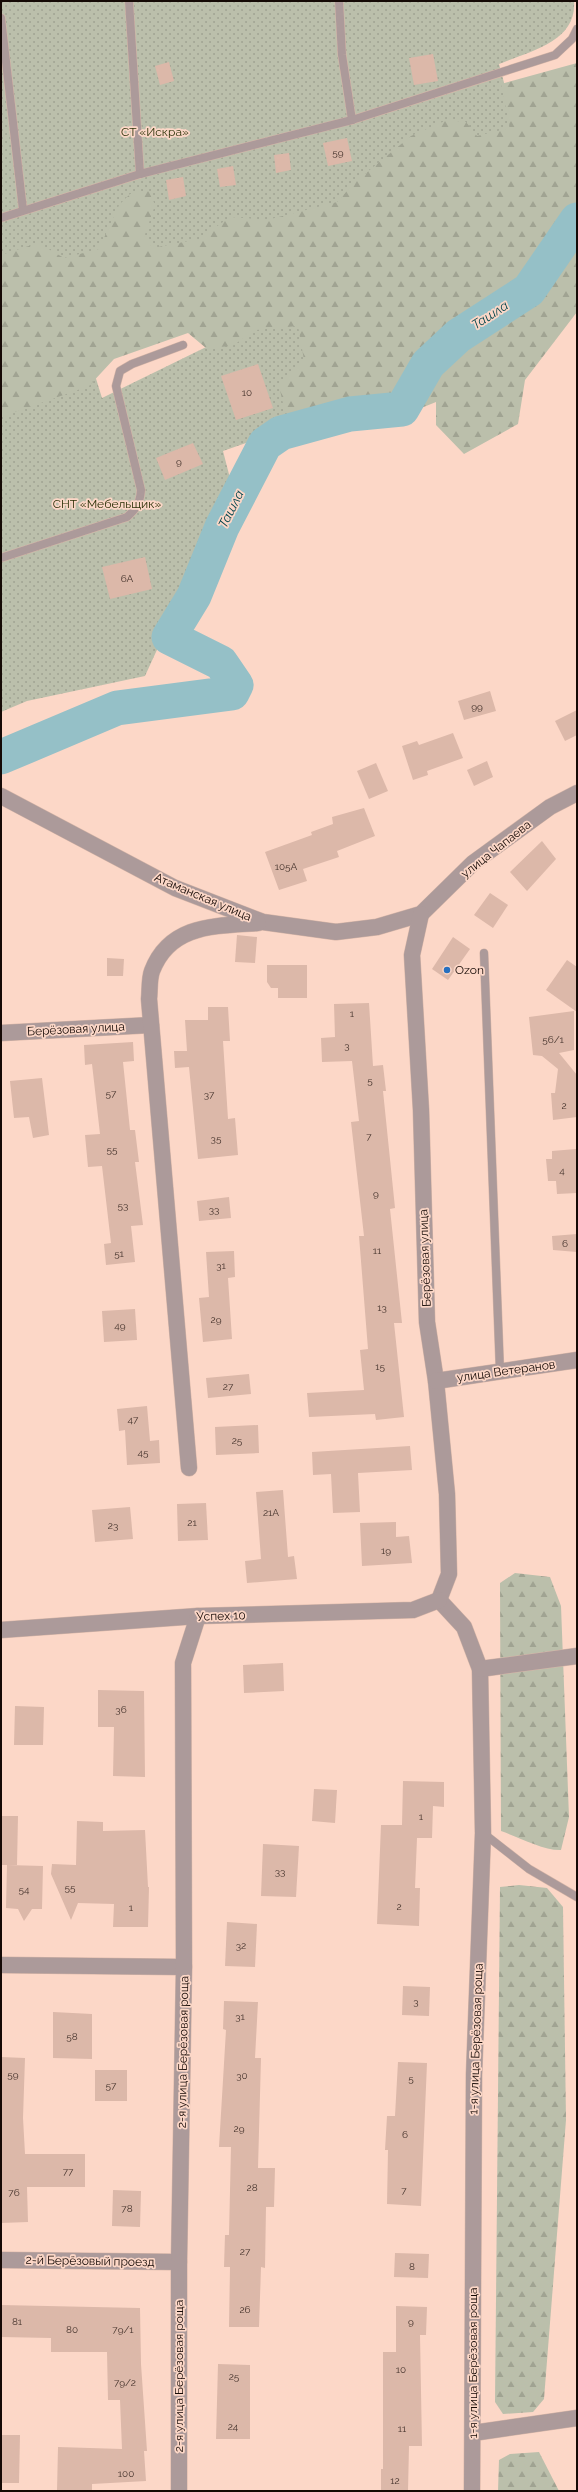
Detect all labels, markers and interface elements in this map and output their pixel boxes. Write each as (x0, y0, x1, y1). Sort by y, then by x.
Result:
park label: СТ «Искра» (121, 125, 189, 139)
house number: 59 (332, 147, 344, 158)
water label: Ташла (469, 298, 511, 332)
house number: 10 (242, 387, 252, 398)
house number: 9 (176, 456, 182, 467)
water label: Ташла (215, 488, 247, 530)
park label: СНТ «Мебельщик» (53, 497, 161, 511)
house number: 6А (121, 573, 134, 584)
house number: 99 (471, 701, 483, 712)
street label: улица Чапаева (458, 817, 534, 881)
house number: 105А (275, 861, 298, 872)
street label: Атаманская улица (152, 870, 254, 924)
place label: Ozon (455, 963, 484, 977)
marker: Ozon (442, 965, 452, 975)
house number: 1 (350, 1008, 355, 1019)
street label: Берёзовая улица (27, 1019, 125, 1039)
house number: 56/1 (542, 1034, 565, 1045)
house number: 3 (344, 1040, 350, 1051)
house number: 5 (367, 1075, 373, 1086)
house number: 57 (106, 1088, 117, 1099)
house number: 37 (204, 1089, 215, 1100)
house number: 2 (561, 1100, 567, 1111)
house number: 7 (366, 1131, 372, 1142)
house number: 35 (211, 1133, 222, 1144)
house number: 55 (107, 1144, 118, 1155)
house number: 4 (559, 1165, 565, 1176)
house number: 9 (373, 1188, 379, 1199)
house number: 53 (118, 1200, 128, 1211)
house number: 33 (209, 1204, 219, 1215)
street label: Берёзовая улица (416, 1209, 434, 1307)
house number: 6 (562, 1238, 568, 1249)
house number: 11 (373, 1245, 382, 1256)
house number: 51 (114, 1248, 125, 1259)
house number: 31 (216, 1260, 227, 1271)
house number: 13 (377, 1302, 387, 1313)
house number: 29 (210, 1314, 222, 1325)
house number: 49 (114, 1320, 126, 1331)
street label: улица Ветеранов (456, 1357, 556, 1385)
house number: 15 (375, 1361, 385, 1372)
house number: 27 (223, 1381, 234, 1392)
house number: 47 (128, 1414, 139, 1425)
house number: 25 (232, 1435, 243, 1446)
house number: 45 (138, 1447, 149, 1458)
house number: 21А (263, 1507, 279, 1518)
house number: 21 (187, 1517, 197, 1528)
house number: 23 (108, 1520, 118, 1531)
house number: 19 (381, 1545, 391, 1556)
street label: Успех 10 (196, 1608, 246, 1624)
house number: 36 (115, 1704, 127, 1715)
house number: 1 (419, 1811, 424, 1822)
house number: 33 (275, 1866, 285, 1877)
house number: 55 (65, 1882, 76, 1893)
house number: 54 (19, 1884, 30, 1895)
house number: 2 (396, 1901, 402, 1912)
house number: 1 (129, 1902, 134, 1913)
house number: 32 (236, 1940, 246, 1951)
street label: 1-я улица Берёзовая роща (466, 1963, 486, 2115)
street label: 2-я улица Берёзовая роща (175, 1976, 191, 2128)
house number: 3 (413, 1996, 419, 2007)
house number: 31 (235, 2011, 246, 2022)
house number: 58 (66, 2031, 78, 2042)
house number: 59 (7, 2069, 19, 2080)
house number: 30 (236, 2070, 248, 2081)
house number: 5 (408, 2073, 414, 2084)
house number: 57 (106, 2080, 117, 2091)
house number: 29 (233, 2123, 245, 2134)
house number: 6 (402, 2129, 408, 2140)
house number: 77 (63, 2166, 74, 2177)
house number: 28 (246, 2182, 258, 2193)
house number: 7 (401, 2185, 407, 2196)
house number: 76 (8, 2187, 20, 2198)
house number: 78 (121, 2203, 133, 2214)
house number: 27 (240, 2246, 251, 2257)
street label: 2-й Берёзовый проезд (25, 2253, 155, 2269)
house number: 8 (409, 2261, 415, 2272)
street label: 1-я улица Берёзовая роща (466, 2287, 480, 2439)
street label: 2-я улица Берёзовая роща (172, 2300, 186, 2452)
house number: 26 (239, 2304, 251, 2315)
house number: 81 (12, 2316, 23, 2327)
house number: 9 (408, 2316, 414, 2327)
house number: 80 (66, 2324, 78, 2335)
house number: 79/1 (112, 2324, 134, 2335)
house number: 10 (396, 2364, 406, 2375)
house number: 25 (229, 2371, 240, 2382)
house number: 79/2 (114, 2377, 136, 2388)
house number: 24 (228, 2421, 239, 2432)
house number: 11 (398, 2423, 407, 2434)
house number: 100 (118, 2468, 134, 2479)
house number: 12 (390, 2475, 400, 2486)

